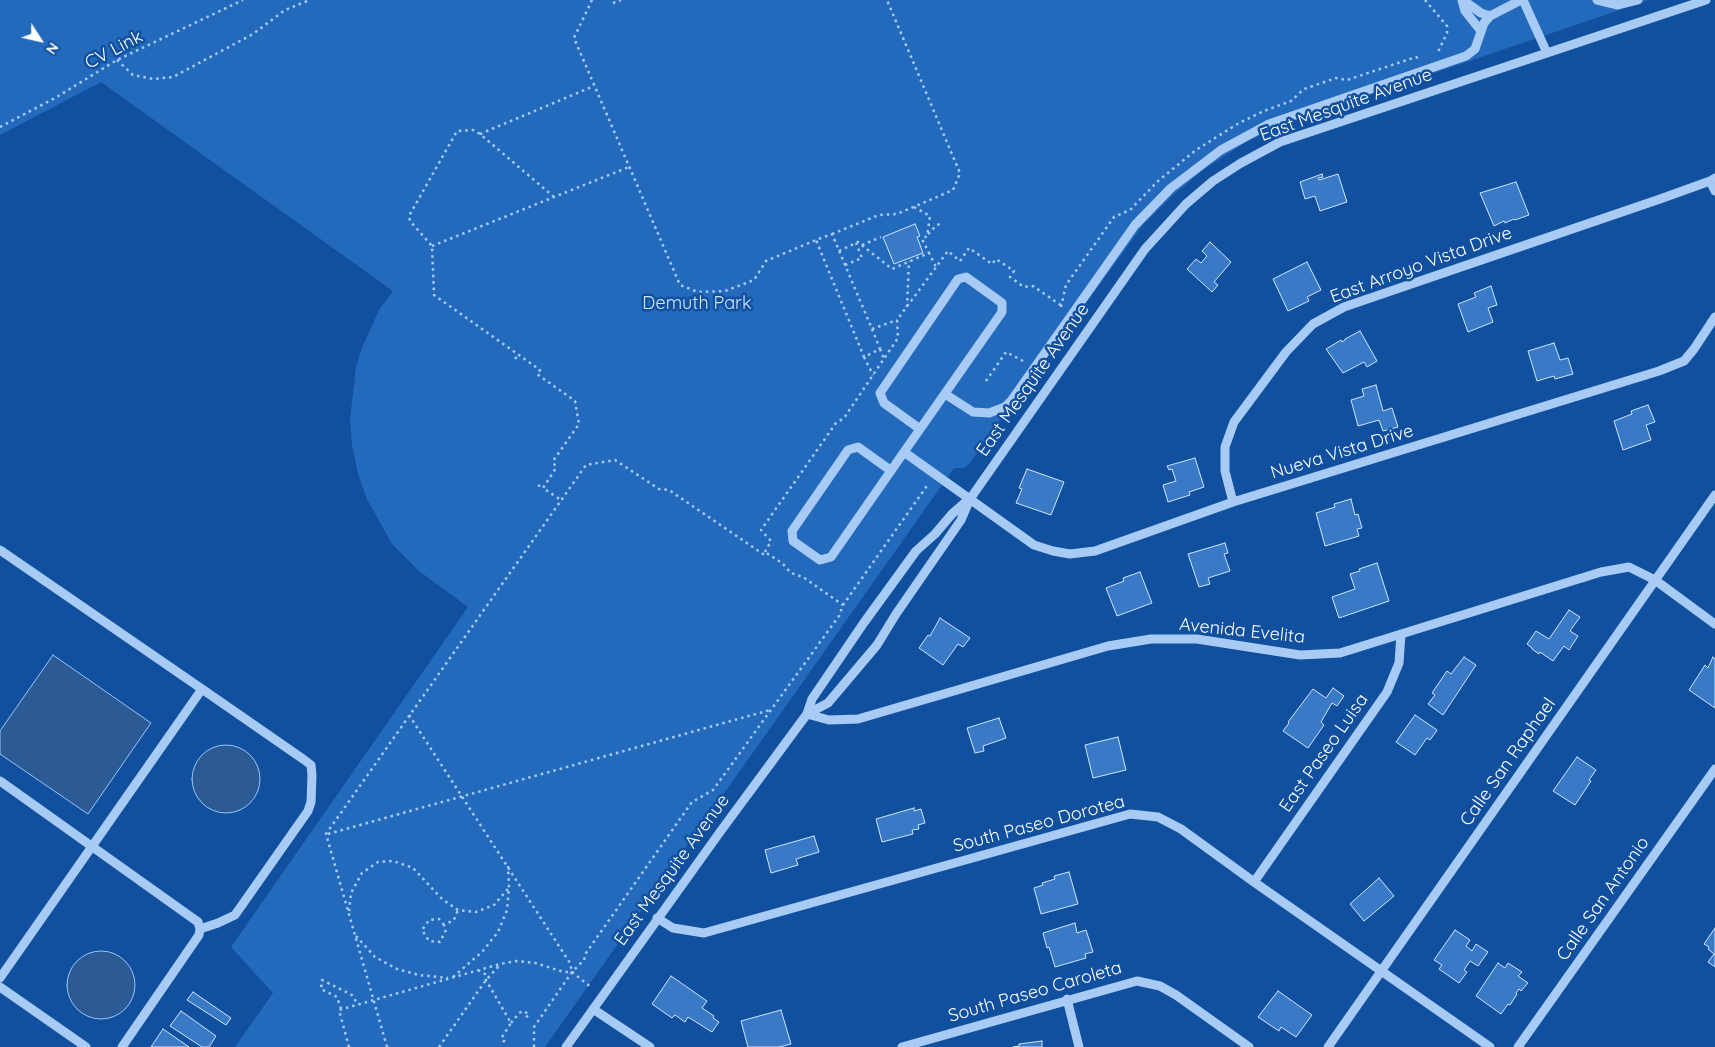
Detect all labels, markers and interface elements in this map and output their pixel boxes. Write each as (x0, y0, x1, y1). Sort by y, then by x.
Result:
north arrow (15, 15, 65, 65)
street label: CV Link (82, 26, 146, 74)
text: N (42, 39, 63, 58)
street label: East Mesquite Avenue (1257, 64, 1435, 146)
street label: East Arroyo Vista Drive (1327, 222, 1515, 308)
park label: Demuth Park (642, 293, 752, 315)
street label: East Mesquite Avenue (972, 299, 1094, 461)
street label: Nueva Vista Drive (1268, 420, 1416, 484)
street label: Avenida Evelita (1178, 614, 1306, 648)
street label: East Paseo Luisa (1275, 690, 1373, 816)
street label: Calle San Raphael (1456, 694, 1560, 830)
street label: East Mesquite Avenue (610, 790, 734, 950)
street label: South Paseo Dorotea (951, 791, 1127, 857)
street label: Calle San Antonio (1552, 833, 1654, 965)
street label: South Paseo Caroleta (946, 957, 1124, 1027)

